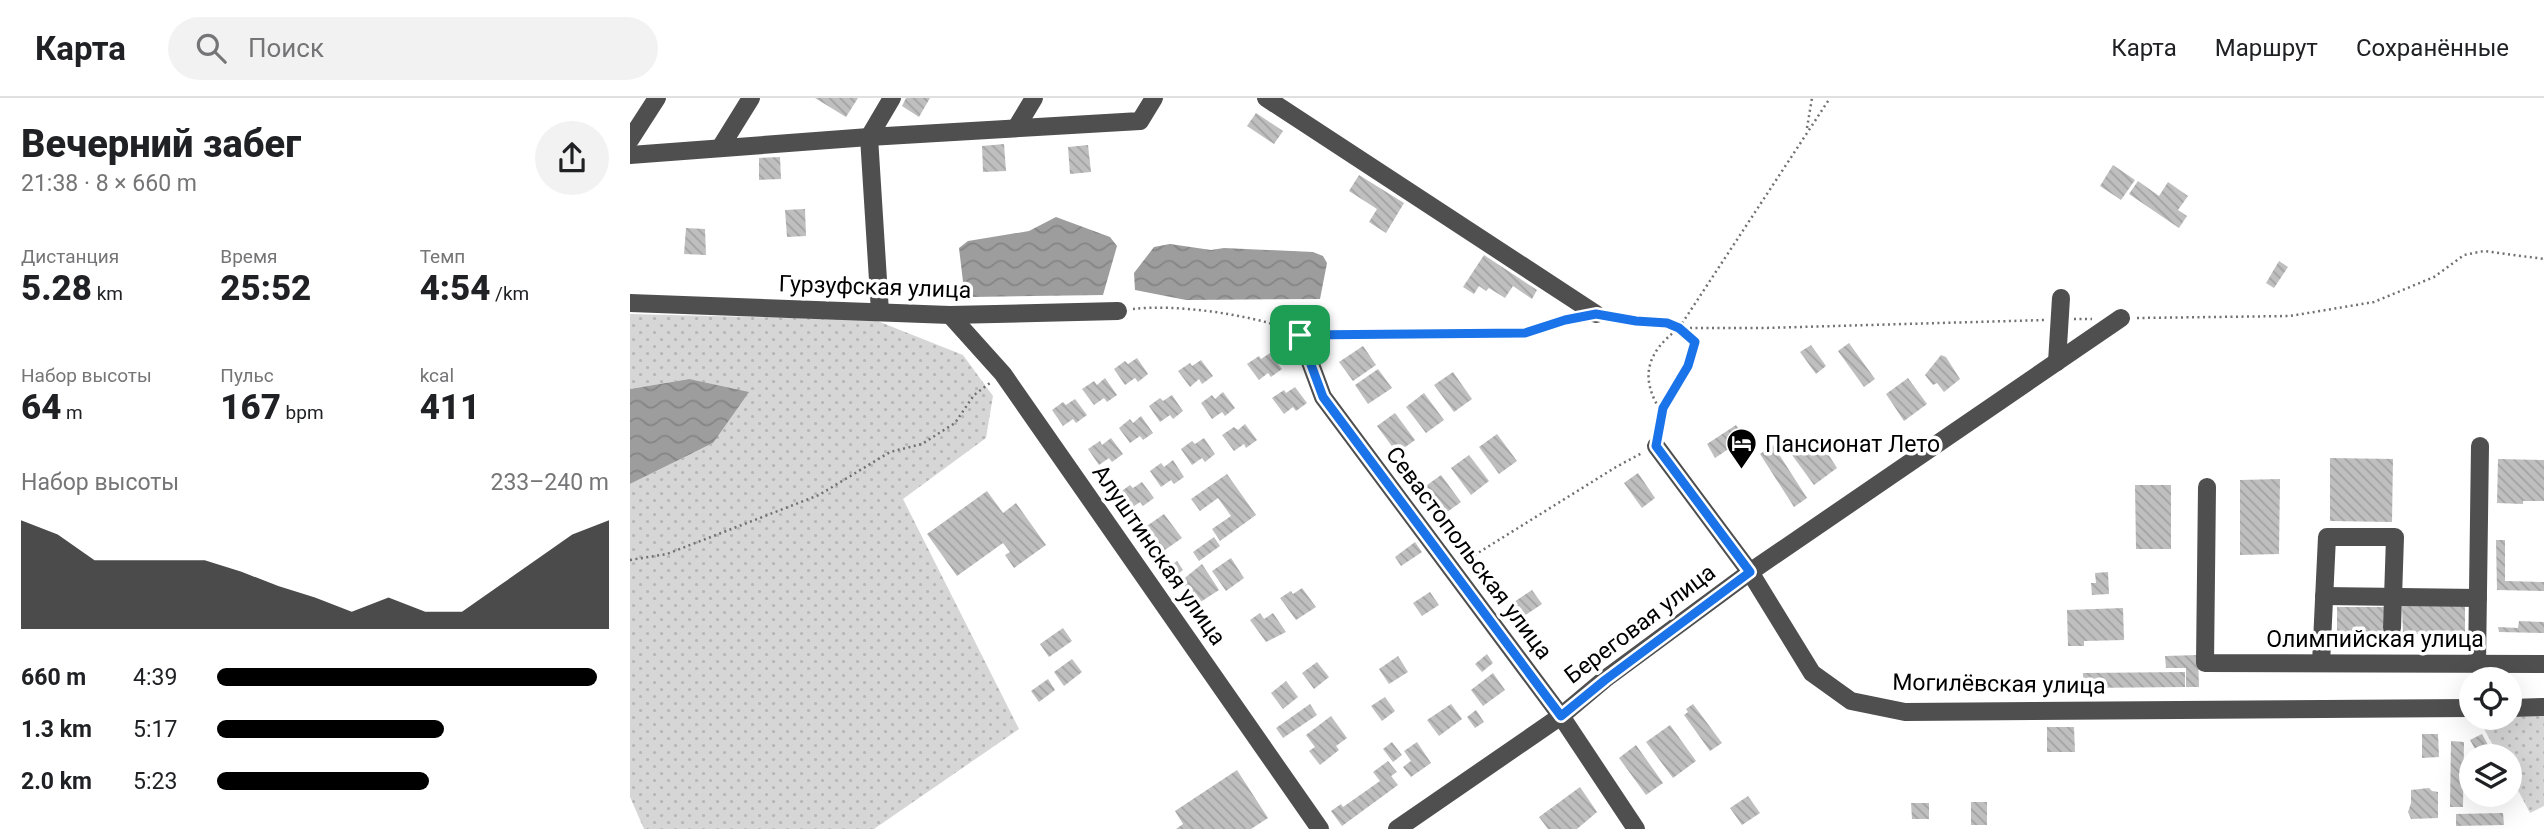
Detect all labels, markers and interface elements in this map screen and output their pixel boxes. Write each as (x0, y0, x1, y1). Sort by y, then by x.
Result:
search box (168, 17, 658, 80)
text: Карта (35, 29, 126, 68)
icon: search (192, 29, 230, 67)
text: Поиск (248, 33, 324, 63)
text: Карта (2111, 34, 2177, 62)
text: Маршрут (2215, 34, 2318, 62)
text: Сохранённые (2356, 34, 2509, 62)
button: share (535, 121, 609, 195)
text: Вечерний забег (21, 122, 301, 166)
text: 21:38 · 8 × 660 m (21, 170, 197, 197)
text: Дистанция (21, 245, 119, 268)
text: Время (220, 245, 277, 268)
text: Темп (420, 245, 465, 268)
text: 5.28 (21, 268, 92, 309)
text: 25:52 (220, 268, 311, 309)
text: 4:54 (420, 268, 490, 309)
street label: Гурзуфская улица (778, 270, 972, 304)
text: km (92, 282, 123, 305)
text: /km (490, 282, 529, 305)
pin (1270, 305, 1330, 365)
icon: arrive (1281, 316, 1319, 354)
text: Набор высоты (21, 364, 152, 387)
text: Пульс (220, 364, 274, 387)
text: kcal (420, 364, 454, 387)
text: 64 (21, 387, 61, 428)
text: 167 (220, 387, 281, 428)
text: 411 (420, 387, 480, 428)
text: m (61, 401, 83, 424)
text: bpm (281, 401, 324, 424)
hotel icon: Пансионат Лето (1725, 427, 1759, 471)
place label: Пансионат Лето (1765, 431, 1940, 458)
street label: Севастопольская улица (1380, 441, 1558, 665)
street label: Алуштинская улица (1087, 460, 1231, 650)
text: Набор высоты (21, 469, 179, 496)
text: 233–240 m (490, 469, 609, 496)
street label: Береговая улица (1559, 559, 1721, 689)
street label: Олимпийская улица (2266, 626, 2484, 653)
text: 660 m (21, 664, 86, 691)
text: 4:39 (133, 664, 177, 691)
map controls (2459, 667, 2522, 807)
button: locate (2459, 667, 2522, 730)
street label: Могилёвская улица (1892, 669, 2106, 699)
text: 1.3 km (21, 716, 92, 743)
text: 5:17 (133, 716, 177, 743)
button: layers (2459, 744, 2522, 807)
text: 2.0 km (21, 768, 92, 795)
text: 5:23 (133, 768, 177, 795)

